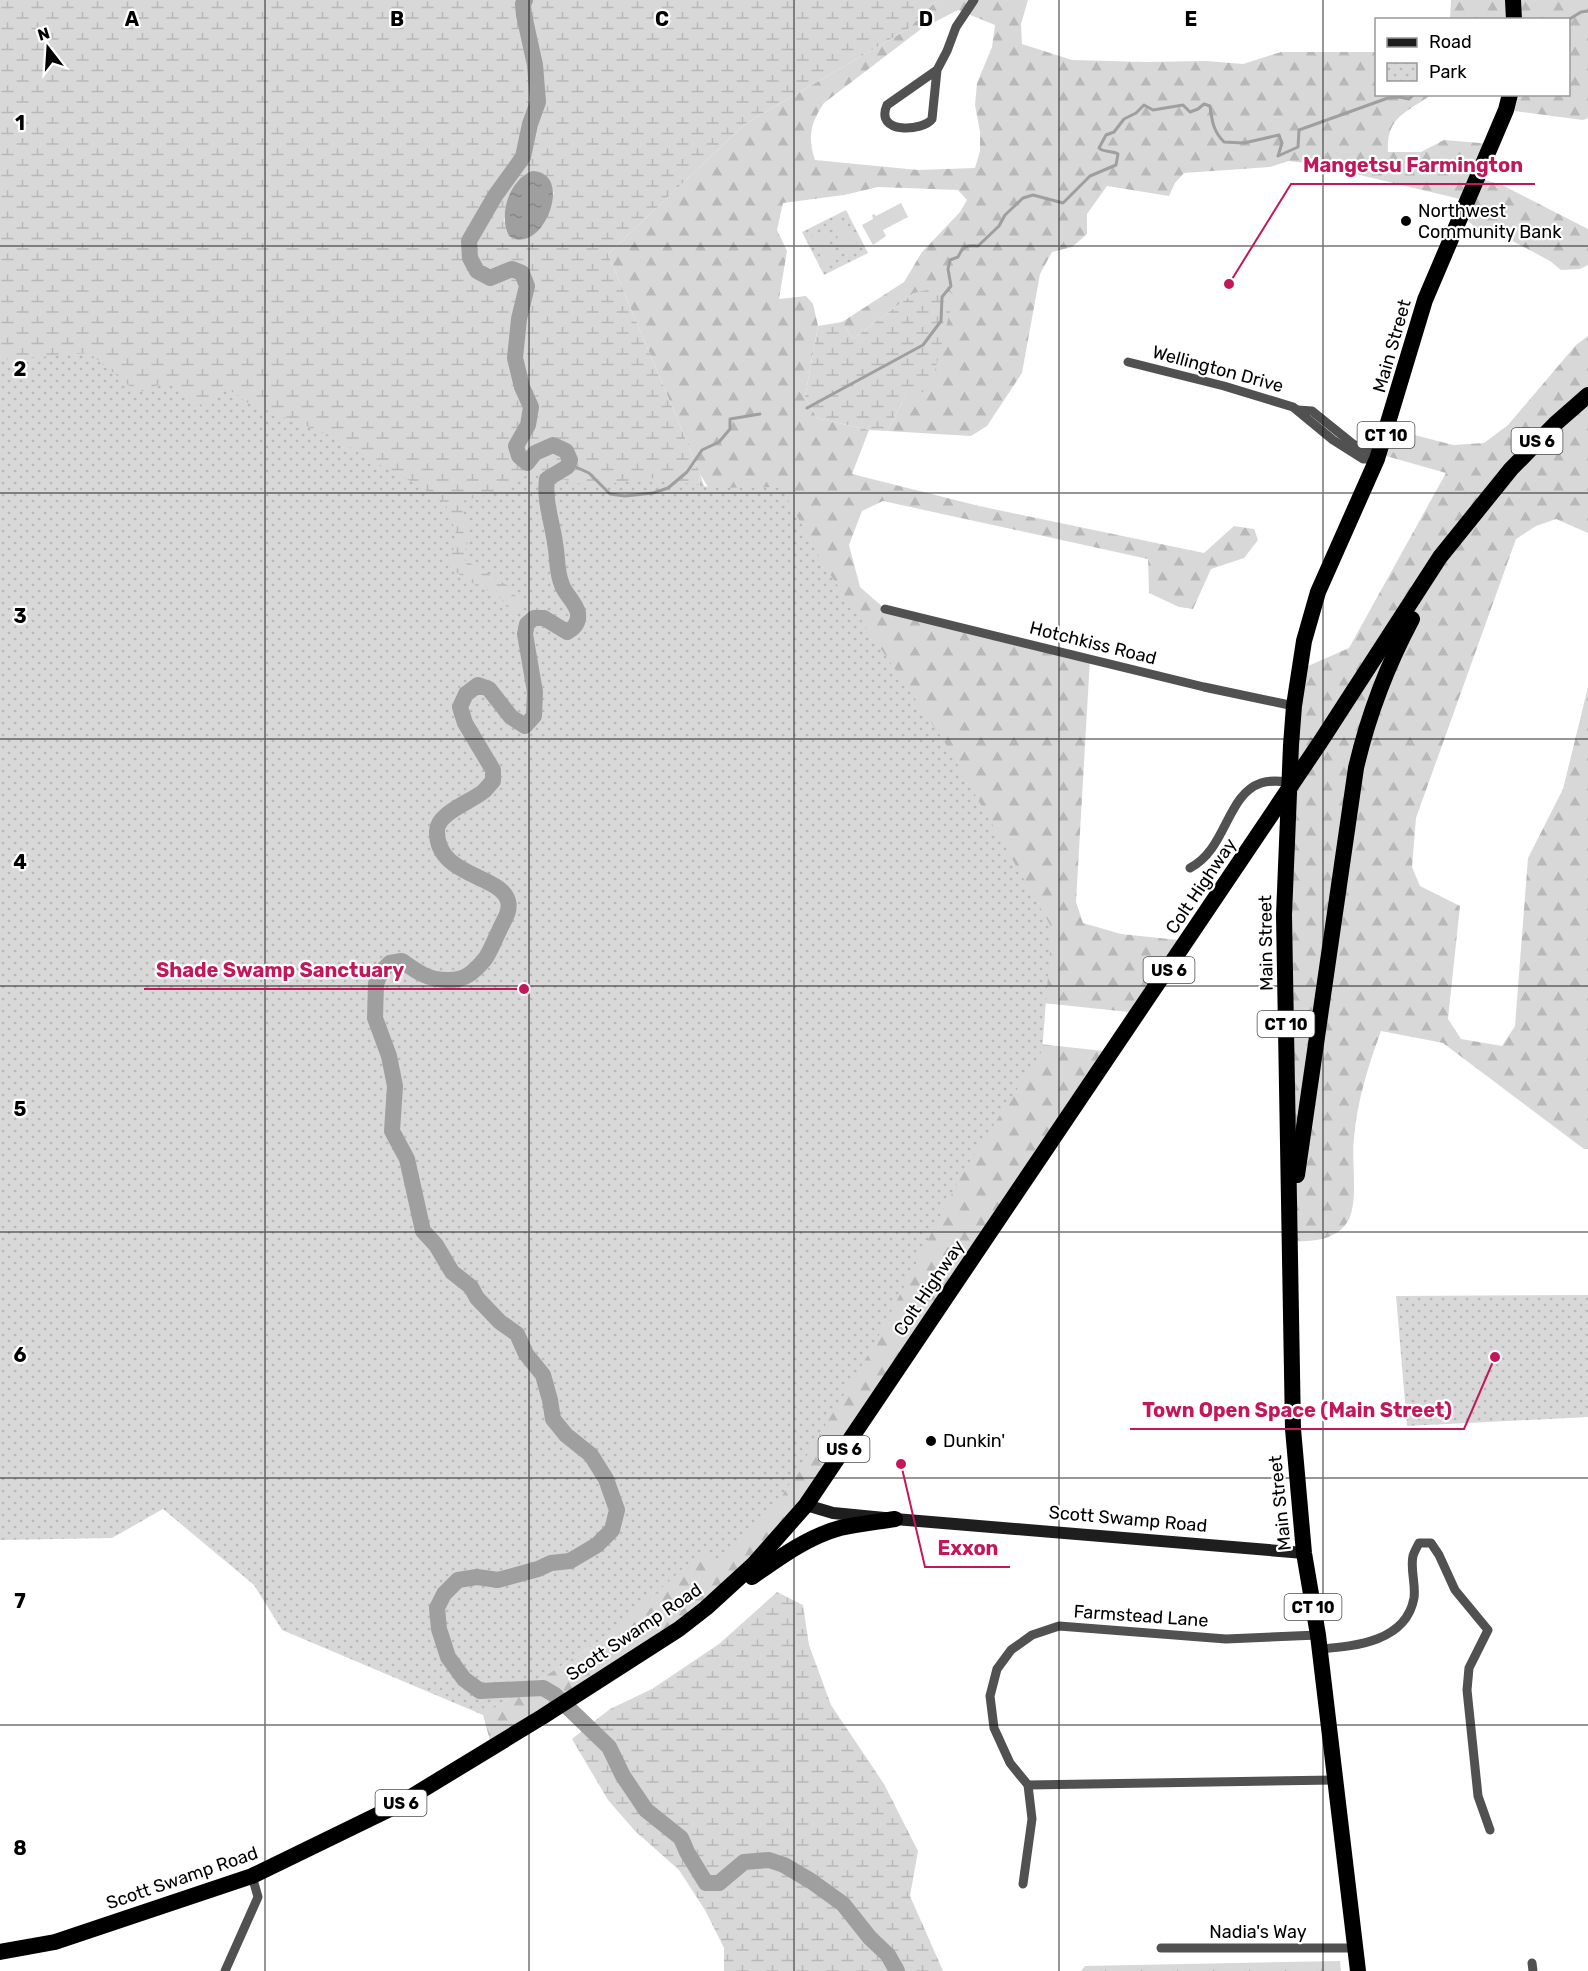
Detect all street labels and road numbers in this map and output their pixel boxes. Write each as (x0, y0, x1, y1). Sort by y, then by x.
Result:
street label: Main Street (1368, 297, 1416, 395)
street label: Wellington Drive (1150, 341, 1286, 397)
road number: CT 10 (1358, 422, 1414, 448)
road number: US 6 (1512, 428, 1562, 454)
street label: Hotchkiss Road (1027, 617, 1159, 669)
street label: Colt Highway (1161, 834, 1241, 938)
street label: Main Street (1254, 895, 1278, 991)
road number: US 6 (1144, 957, 1194, 983)
road number: CT 10 (1258, 1011, 1314, 1037)
street label: Colt Highway (889, 1236, 969, 1340)
road number: US 6 (818, 1436, 870, 1462)
street label: Main Street (1264, 1454, 1296, 1552)
street label: Scott Swamp Road (1048, 1501, 1208, 1537)
street label: Scott Swamp Road (562, 1578, 706, 1686)
road number: CT 10 (1284, 1594, 1342, 1620)
street label: Farmstead Lane (1073, 1600, 1209, 1632)
road number: US 6 (376, 1790, 426, 1816)
street label: Scott Swamp Road (103, 1842, 261, 1914)
street label: Nadia's Way (1209, 1921, 1307, 1943)

